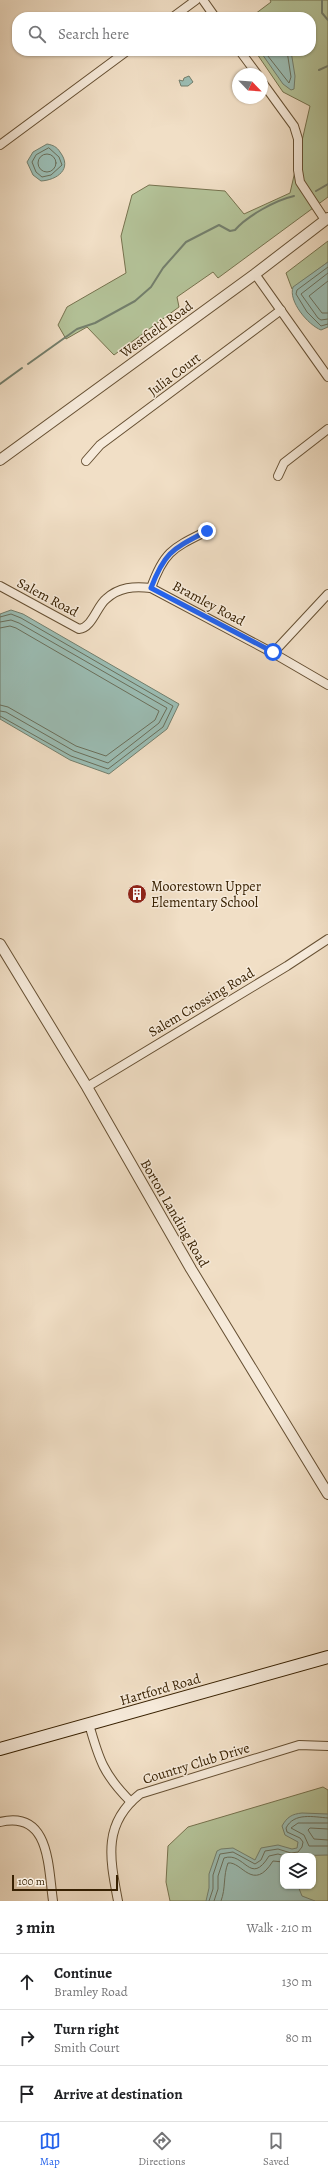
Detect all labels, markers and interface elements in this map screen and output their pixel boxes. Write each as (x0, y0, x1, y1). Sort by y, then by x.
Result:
search box (12, 12, 316, 56)
icon: search (26, 23, 48, 45)
text: Search here (58, 24, 129, 44)
north arrow (232, 68, 268, 104)
street label: Westfield Road (115, 296, 197, 363)
street label: Julia Court (144, 348, 205, 400)
route end (198, 522, 216, 540)
street label: Salem Road (14, 573, 82, 622)
street label: Bramley Road (169, 576, 249, 631)
route start (264, 643, 282, 661)
place label: Moorestown Upper Elementary School (151, 877, 262, 912)
building icon: Moorestown Upper Elementary School (126, 883, 148, 905)
street label: Salem Crossing Road (145, 963, 258, 1042)
street label: Borton Landing Road (136, 1156, 214, 1271)
street label: Hartford Road (118, 1669, 203, 1710)
street label: Country Club Drive (140, 1738, 252, 1789)
map controls (280, 1853, 316, 1889)
button: layers (280, 1853, 316, 1889)
scale bar (12, 1873, 118, 1892)
text: 100 m (18, 1874, 45, 1889)
text: 3 min (16, 1916, 55, 1939)
text: Walk · 210 m (247, 1919, 312, 1936)
text: Continue (54, 1963, 112, 1983)
icon: ahead (16, 1971, 38, 1993)
text: 130 m (282, 1973, 312, 1990)
text: Bramley Road (54, 1983, 128, 2000)
text: Turn right (54, 2019, 119, 2039)
icon: right (16, 2027, 38, 2049)
text: 80 m (285, 2029, 312, 2046)
text: Smith Court (54, 2039, 120, 2056)
icon: arrive (16, 2083, 38, 2105)
text: Arrive at destination (54, 2084, 183, 2104)
tab: Map (39, 2130, 61, 2169)
tab: Directions (138, 2130, 186, 2169)
tab: Saved (263, 2130, 289, 2169)

